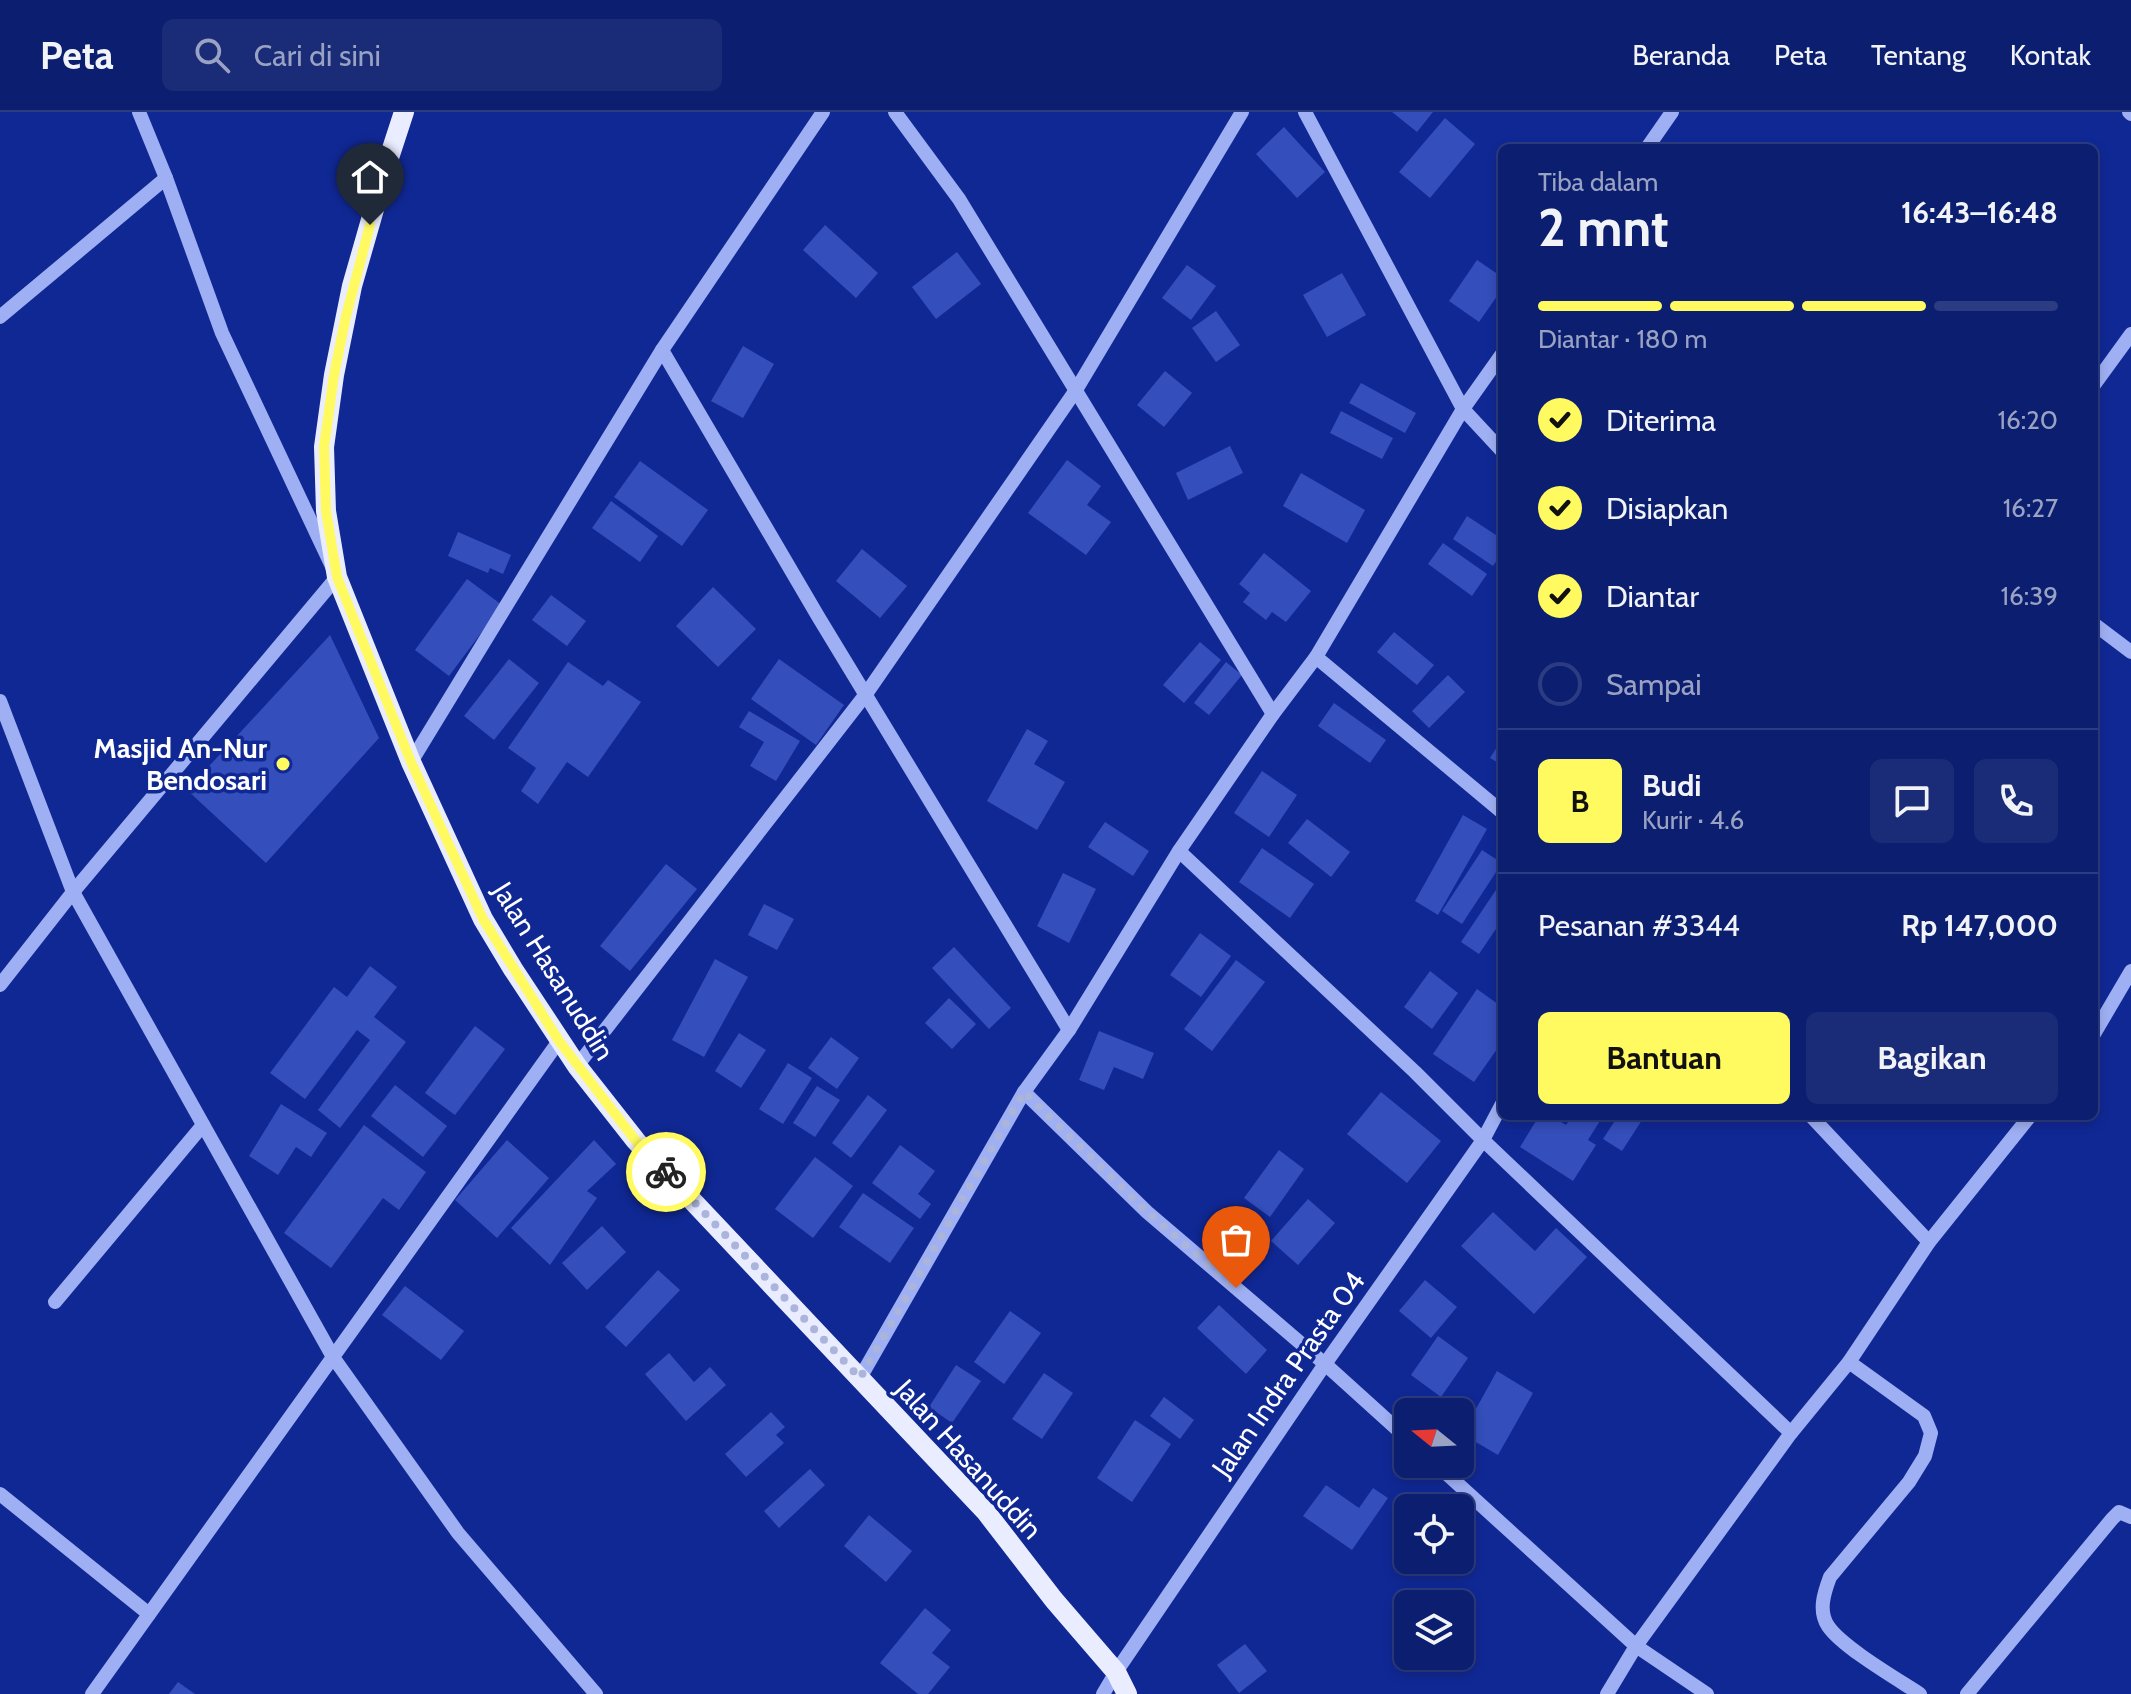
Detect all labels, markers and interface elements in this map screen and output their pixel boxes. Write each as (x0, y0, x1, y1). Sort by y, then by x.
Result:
search box (162, 19, 722, 91)
text: Peta (40, 32, 114, 79)
icon: search (190, 33, 234, 77)
text: Cari di sini (254, 37, 381, 74)
text: Beranda (1632, 38, 1730, 72)
text: Peta (1774, 38, 1827, 72)
text: Tentang (1871, 38, 1966, 72)
text: Kontak (2010, 38, 2091, 72)
pin (336, 143, 404, 225)
icon: home (348, 155, 392, 199)
text: Tiba dalam (1538, 166, 1658, 198)
text: 16:43–16:48 (1901, 194, 2058, 231)
text: 2 mnt (1538, 196, 1669, 259)
text: Diantar · 180 m (1538, 323, 1707, 355)
icon: check (1538, 398, 1582, 442)
text: Diterima (1606, 402, 1716, 439)
text: 16:20 (1998, 404, 2058, 436)
icon: check (1538, 486, 1582, 530)
text: Disiapkan (1606, 490, 1728, 527)
text: 16:27 (2003, 492, 2058, 524)
icon: check (1538, 574, 1582, 618)
text: Diantar (1606, 578, 1699, 615)
text: 16:39 (2001, 580, 2058, 612)
text: Sampai (1606, 666, 1702, 703)
place label: Masjid An-Nur Bendosari (94, 731, 268, 797)
marker: Masjid An-Nur Bendosari (274, 755, 292, 773)
button: chat (1870, 759, 1954, 843)
button: phone (1974, 759, 2058, 843)
text: Budi (1642, 767, 1702, 804)
text: B (1571, 783, 1589, 820)
text: Kurir · 4.6 (1642, 804, 1744, 836)
street label: Jalan Hasanuddin (485, 875, 622, 1066)
text: Pesanan #3344 (1538, 907, 1740, 944)
text: Rp 147,000 (1901, 907, 2058, 944)
button: Bantuan (1538, 1012, 1790, 1104)
button: Bagikan (1806, 1012, 2058, 1104)
courier (626, 1132, 706, 1212)
icon: bike (644, 1150, 688, 1194)
pin (1202, 1206, 1270, 1288)
icon: bag (1214, 1218, 1258, 1262)
street label: Jalan Indra Prasta 04 (1204, 1265, 1372, 1484)
street label: Jalan Hasanuddin (888, 1371, 1050, 1546)
north arrow (1394, 1398, 1474, 1478)
map controls (1394, 1398, 1474, 1670)
button: locate (1394, 1494, 1474, 1574)
button: layers (1394, 1590, 1474, 1670)

